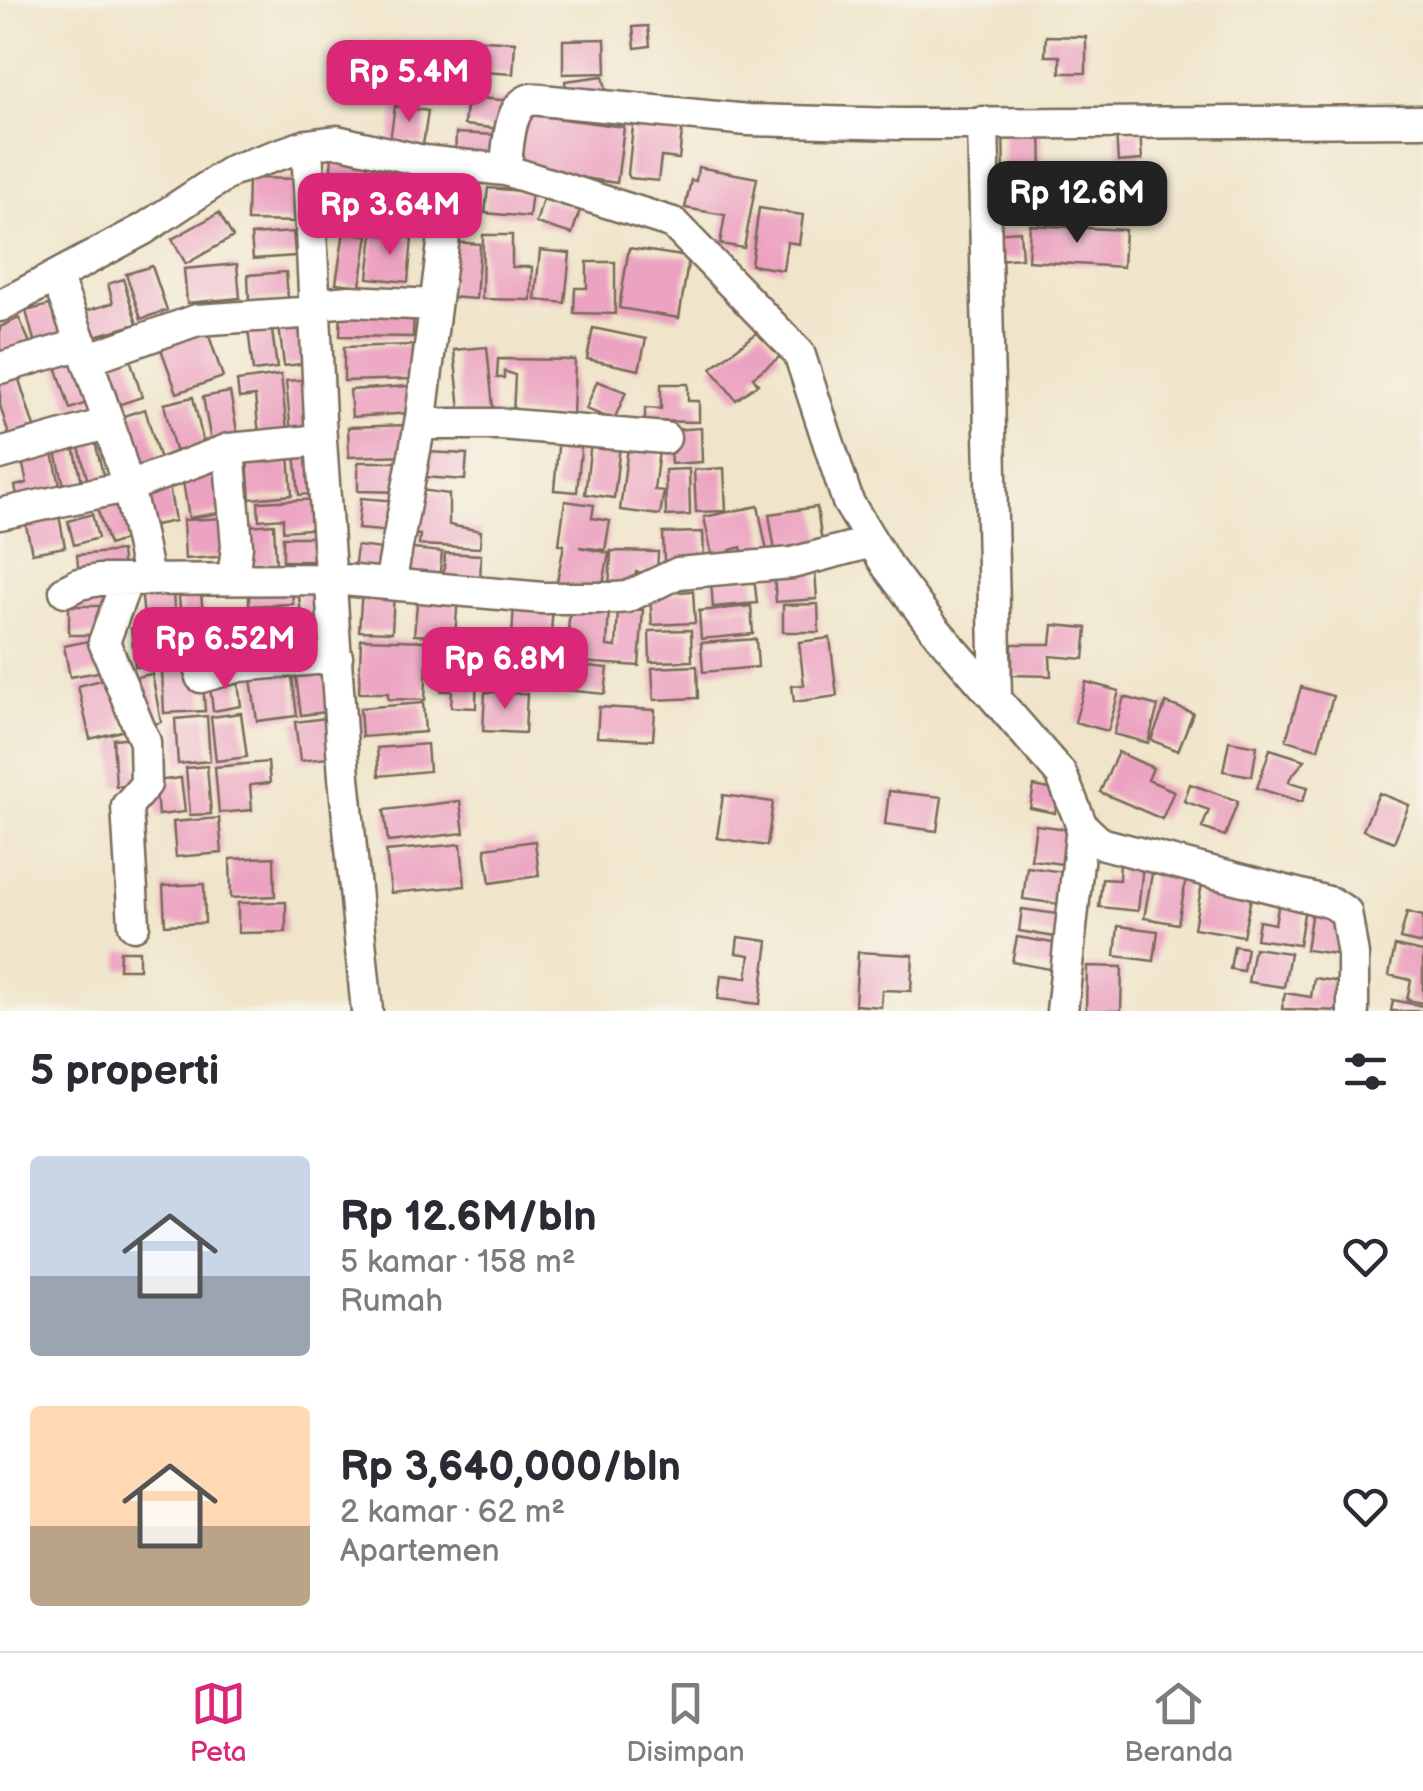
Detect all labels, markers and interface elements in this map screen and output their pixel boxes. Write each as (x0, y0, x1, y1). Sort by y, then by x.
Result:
pin: Rp 5.4M (317, 40, 501, 125)
text: Rp 5.4M (349, 53, 469, 92)
pin: Rp 12.6M (974, 161, 1180, 246)
pin: Rp 3.64M (287, 173, 493, 258)
text: Rp 12.6M (1009, 174, 1145, 213)
text: Rp 3.64M (320, 186, 460, 225)
pin: Rp 6.52M (122, 607, 328, 692)
text: Rp 6.52M (155, 620, 295, 659)
pin: Rp 6.8M (413, 627, 597, 712)
text: Rp 6.8M (444, 640, 566, 679)
icon: filters (1338, 1044, 1393, 1099)
text: 5 properti (30, 1046, 219, 1097)
text: Rp 12.6M/bln (340, 1192, 597, 1243)
icon: home (110, 1196, 230, 1316)
icon: heart (1338, 1229, 1393, 1284)
text: 5 kamar · 158 m² (340, 1243, 576, 1282)
text: Rumah (340, 1282, 443, 1321)
text: Rp 3,640,000/bln (340, 1442, 681, 1493)
icon: home (110, 1446, 230, 1566)
icon: heart (1338, 1479, 1393, 1534)
text: 2 kamar · 62 m² (340, 1493, 565, 1532)
text: Apartemen (340, 1532, 499, 1571)
tab: Peta (190, 1676, 247, 1769)
tab: Disimpan (626, 1676, 745, 1769)
tab: Beranda (1124, 1676, 1233, 1769)

